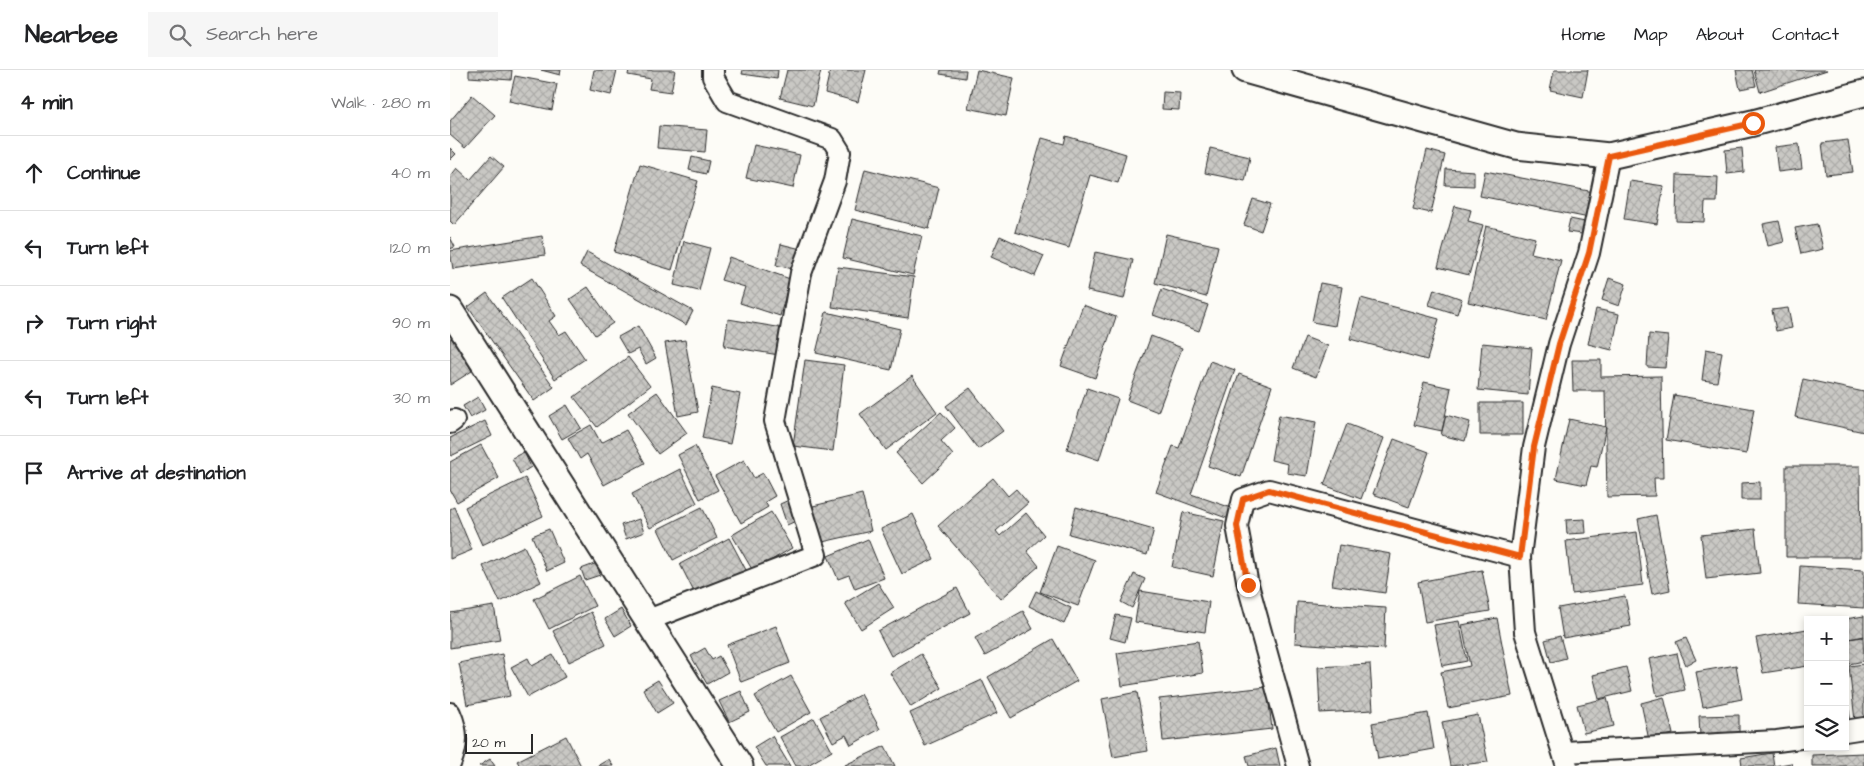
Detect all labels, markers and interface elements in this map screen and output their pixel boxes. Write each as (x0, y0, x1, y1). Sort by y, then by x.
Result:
search box (148, 12, 498, 57)
text: Nearbee (25, 18, 118, 52)
icon: search (166, 21, 194, 49)
text: Search here (206, 21, 318, 48)
text: Home (1561, 22, 1606, 47)
text: Map (1634, 22, 1668, 47)
text: About (1696, 22, 1744, 47)
text: Contact (1772, 22, 1839, 47)
text: 4 min (20, 88, 73, 117)
text: Walk · 280 m (331, 92, 430, 114)
route start (1742, 112, 1765, 135)
icon: ahead (20, 159, 48, 187)
text: Continue (67, 160, 141, 187)
text: 40 m (390, 162, 430, 184)
icon: left (20, 234, 48, 262)
text: Turn left (67, 235, 148, 262)
text: 120 m (390, 237, 430, 259)
icon: right (20, 309, 48, 337)
text: Turn right (67, 310, 156, 337)
text: 90 m (392, 312, 430, 334)
icon: left (20, 384, 48, 412)
text: Turn left (67, 385, 148, 412)
text: 30 m (393, 387, 430, 409)
icon: arrive (20, 459, 48, 487)
text: Arrive at destination (67, 460, 246, 487)
route end (1237, 574, 1260, 597)
map controls (1804, 616, 1849, 751)
button: + (1804, 616, 1849, 661)
button: − (1804, 661, 1849, 706)
button: layers (1804, 706, 1849, 751)
scale bar (465, 731, 532, 754)
text: 20 m (472, 733, 505, 753)

